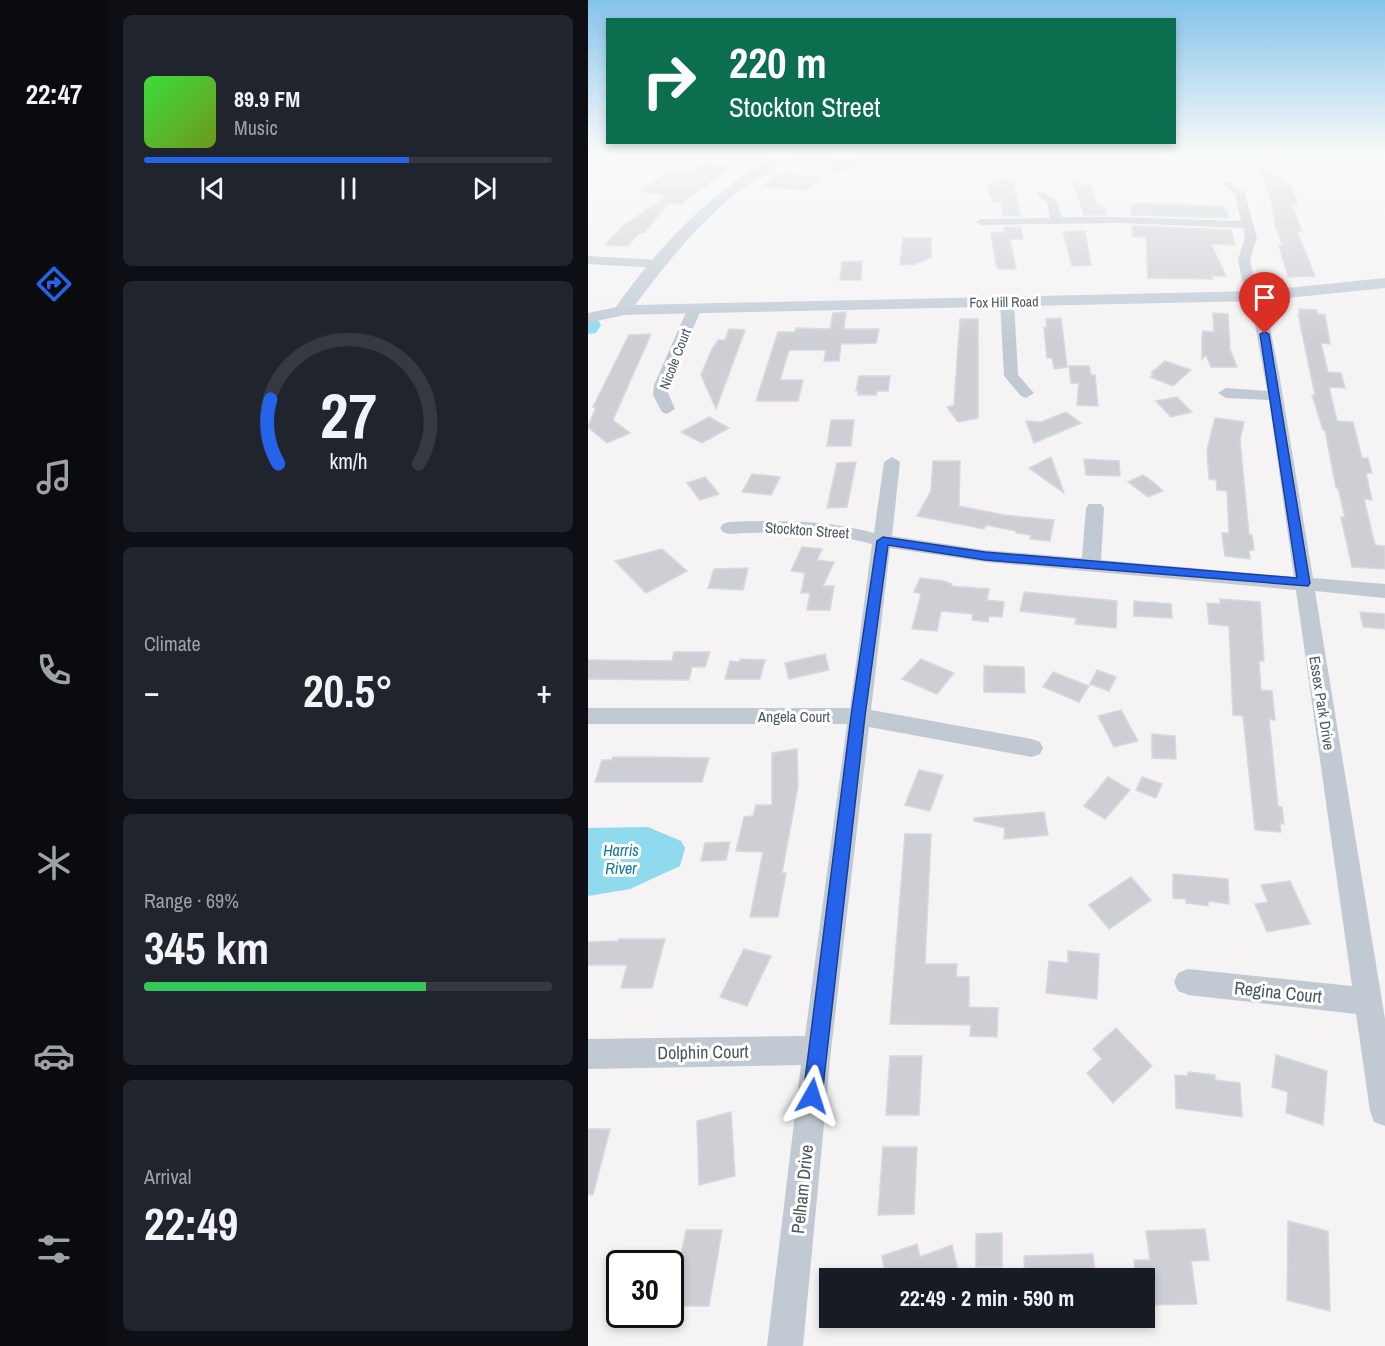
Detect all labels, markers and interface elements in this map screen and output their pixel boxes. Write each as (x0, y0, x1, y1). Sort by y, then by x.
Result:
text: 220 m (729, 35, 827, 91)
icon: right (630, 42, 708, 120)
text: 22:47 (26, 76, 82, 112)
text: 89.9 FM (234, 84, 300, 114)
text: Stockton Street (729, 89, 880, 125)
text: Music (234, 114, 278, 141)
icon: previous (196, 172, 229, 205)
icon: pause (332, 172, 365, 205)
icon: next (468, 172, 501, 205)
icon: directions (33, 263, 75, 305)
pin (1239, 272, 1290, 334)
icon: arrive (1248, 281, 1281, 314)
street label: Fox Hill Road (969, 292, 1039, 312)
street label: Nicole Court (655, 326, 695, 392)
text: 27 (320, 373, 376, 457)
text: km/h (329, 447, 367, 476)
icon: music (33, 456, 75, 498)
street label: Stockton Street (764, 517, 850, 543)
text: Climate (144, 630, 201, 657)
icon: phone (33, 649, 75, 691)
street label: Essex Park Drive (1304, 654, 1340, 752)
text: 20.5° (303, 660, 393, 721)
text: − (144, 669, 160, 713)
text: + (536, 669, 552, 713)
street label: Angela Court (757, 706, 830, 727)
water label: Harris River (603, 839, 639, 879)
icon: climate (33, 842, 75, 884)
text: Range · 69% (144, 887, 239, 914)
text: 345 km (144, 917, 269, 978)
street label: Regina Court (1233, 975, 1323, 1009)
icon: car (33, 1035, 75, 1077)
street label: Dolphin Court (657, 1039, 749, 1065)
position arrow (780, 1064, 844, 1128)
street label: Pelham Drive (785, 1143, 819, 1235)
text: Arrival (144, 1163, 191, 1190)
text: 22:49 (144, 1193, 238, 1254)
icon: filters (33, 1228, 75, 1270)
speed limit sign: 30 (606, 1250, 684, 1328)
text: 22:49 · 2 min · 590 m (900, 1283, 1074, 1313)

